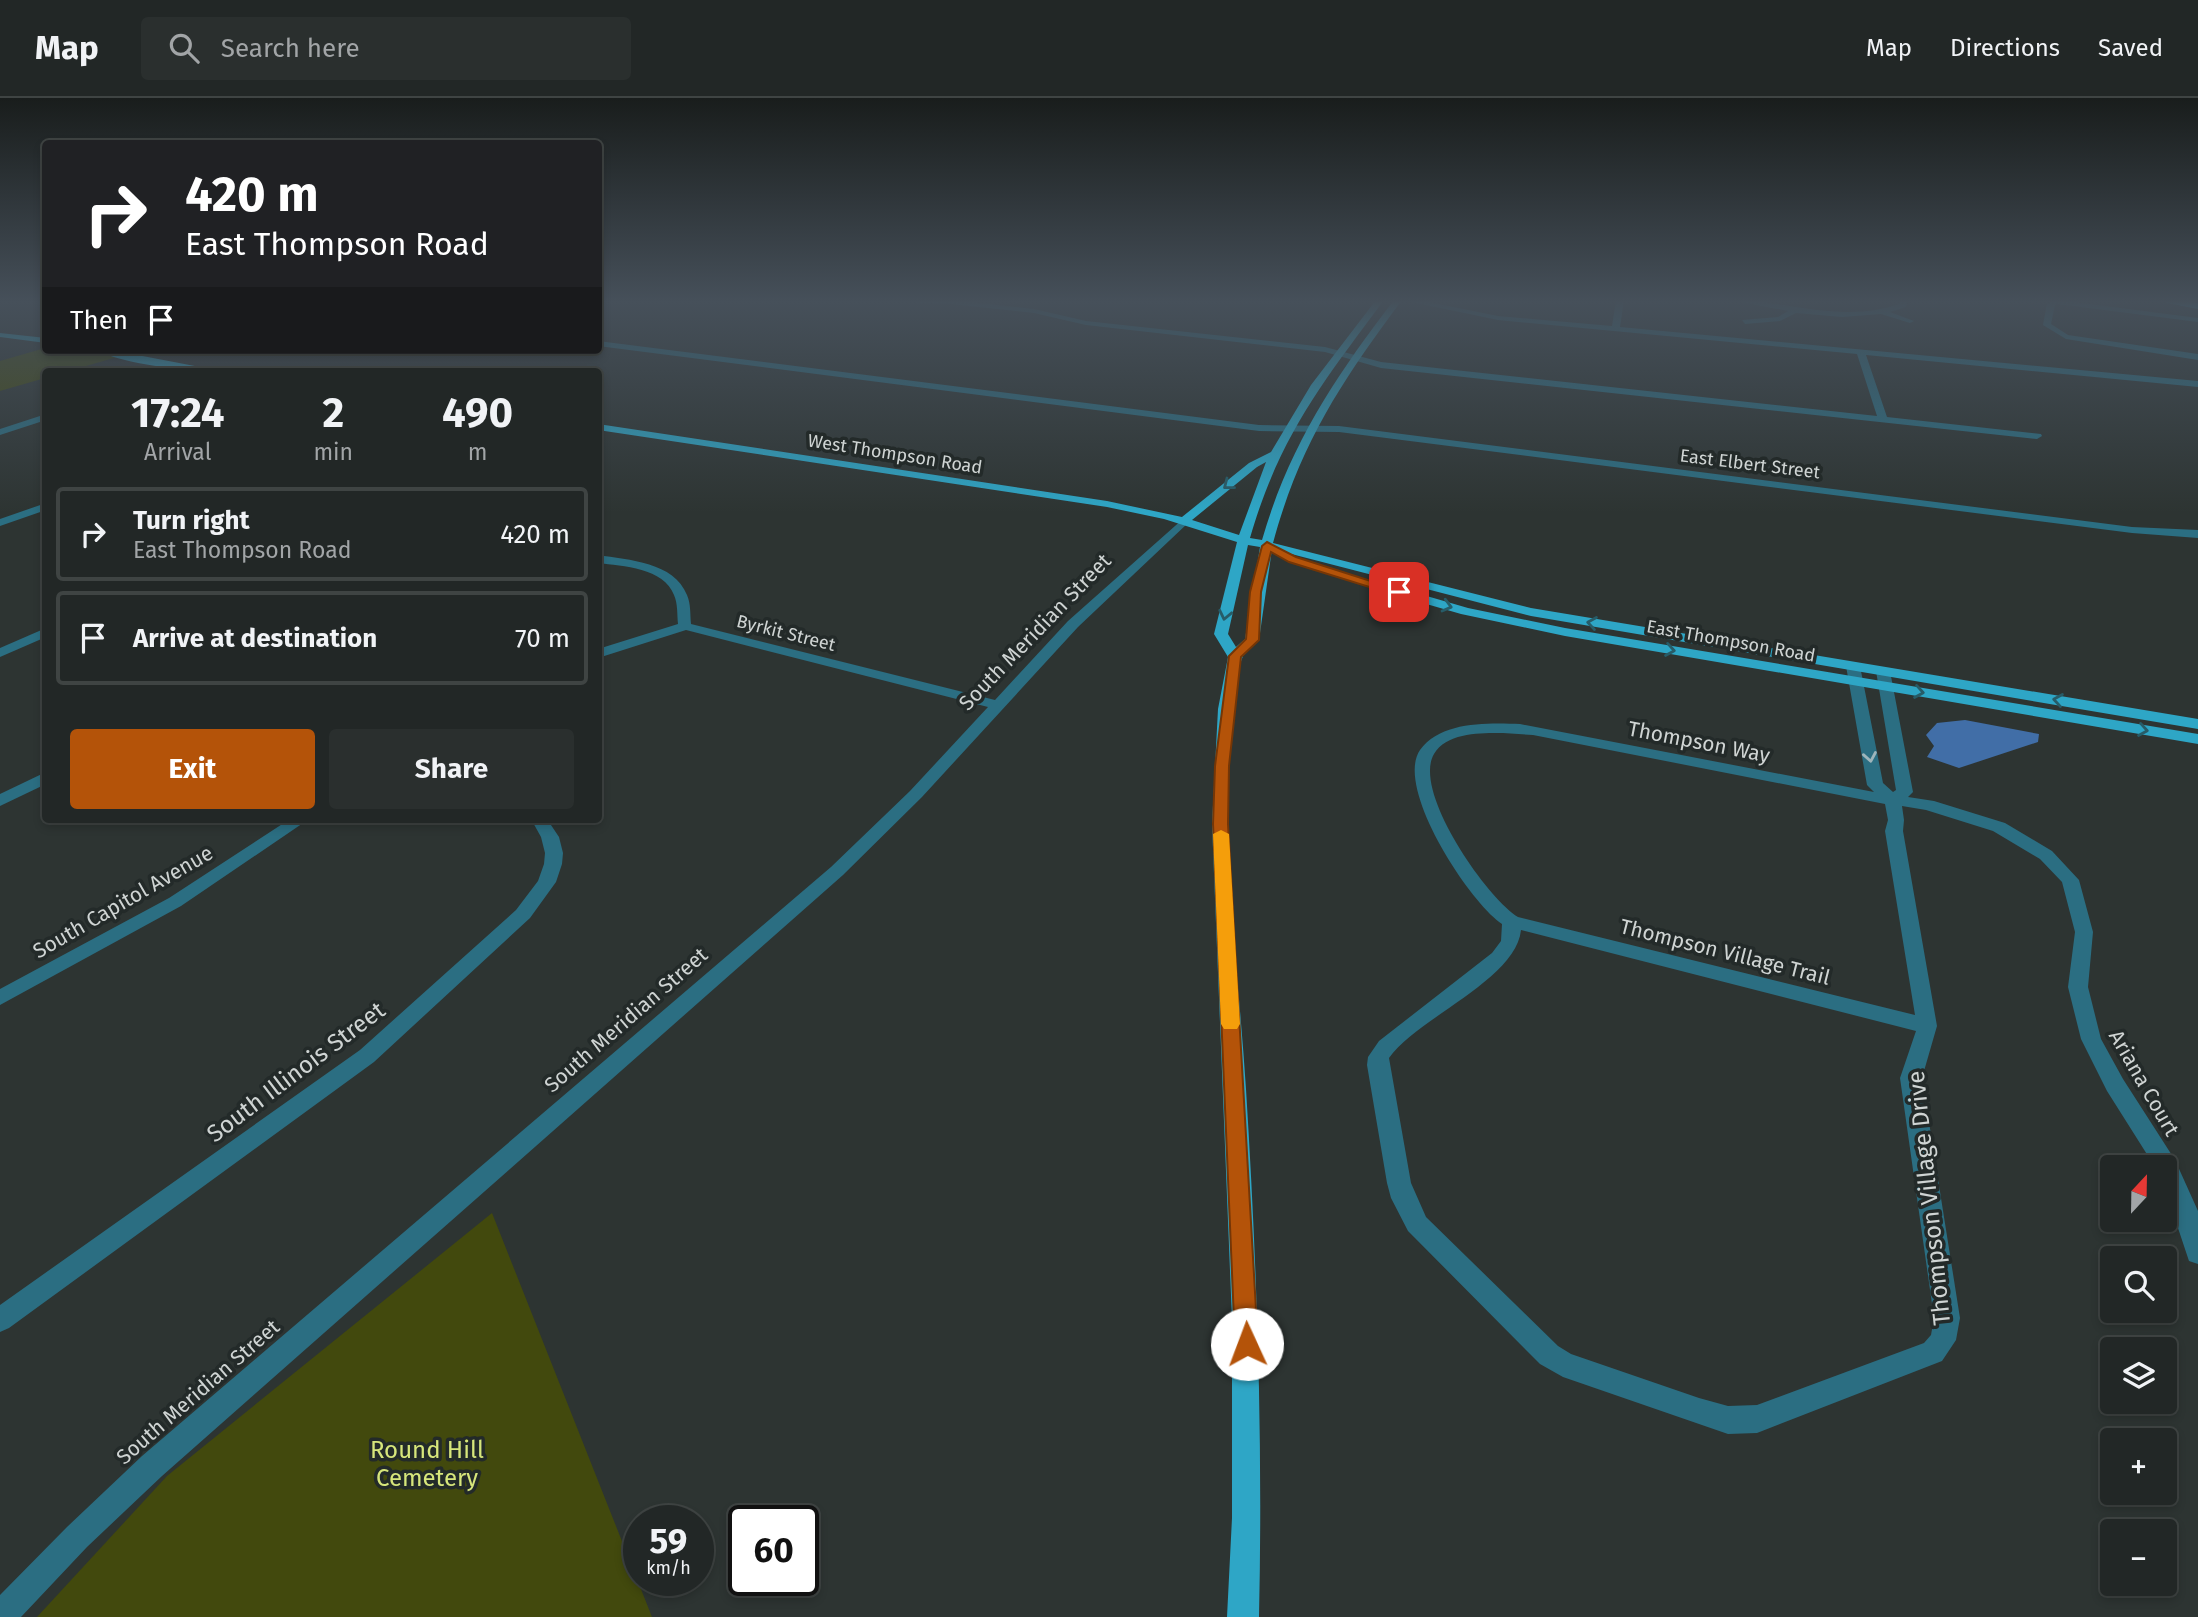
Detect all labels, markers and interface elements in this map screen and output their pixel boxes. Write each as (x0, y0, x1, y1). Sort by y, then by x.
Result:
search box (141, 17, 631, 80)
text: Map (35, 28, 99, 68)
icon: search (165, 29, 203, 67)
text: Search here (221, 33, 360, 64)
text: Map (1866, 34, 1912, 62)
text: Directions (1950, 34, 2060, 62)
text: Saved (2098, 34, 2163, 62)
text: 420 m (185, 165, 319, 224)
icon: right (70, 168, 161, 259)
text: East Thompson Road (185, 225, 489, 263)
icon: arrive (142, 301, 180, 339)
text: Then (70, 305, 128, 336)
text: 17:24 (131, 388, 224, 438)
text: 2 (322, 388, 344, 438)
text: 490 (442, 388, 513, 438)
street label: West Thompson Road (806, 429, 984, 479)
text: Arrival (144, 438, 211, 466)
text: min (313, 438, 353, 466)
text: m (468, 438, 487, 466)
street label: East Elbert Street (1679, 444, 1822, 484)
one-way arrow (1224, 477, 1236, 490)
text: Turn right (133, 505, 250, 536)
icon: right (74, 515, 112, 553)
text: 420 m (500, 519, 570, 550)
text: East Thompson Road (133, 536, 351, 564)
street label: South Meridian Street (953, 548, 1117, 716)
pin (1369, 562, 1429, 622)
icon: arrive (1380, 573, 1418, 611)
one-way arrow (1441, 598, 1453, 612)
one-way arrow (1218, 609, 1233, 621)
street label: Byrkit Street (734, 610, 838, 656)
street label: East Thompson Road (1645, 615, 1817, 667)
one-way arrow (1586, 616, 1598, 631)
icon: arrive (74, 619, 112, 657)
text: Arrive at destination (133, 623, 377, 654)
text: 70 m (515, 623, 570, 654)
one-way arrow (1664, 642, 1676, 657)
one-way arrow (1913, 684, 1925, 699)
one-way arrow (2052, 693, 2064, 708)
street label: Thompson Way (1626, 716, 1773, 769)
one-way arrow (2137, 722, 2149, 737)
button: Exit (70, 729, 315, 809)
button: Share (329, 729, 574, 809)
one-way arrow (1862, 751, 1877, 763)
street label: South Capitol Avenue (28, 840, 218, 964)
street label: Thompson Village Trail (1617, 913, 1833, 991)
street label: South Meridian Street (539, 942, 713, 1098)
street label: South Illinois Street (201, 996, 391, 1148)
street label: Ariana Court (2103, 1025, 2185, 1141)
street label: Thompson Village Drive (1902, 1069, 1956, 1327)
north arrow (2100, 1155, 2177, 1232)
map controls (2100, 1155, 2177, 1596)
button: search (2100, 1246, 2177, 1323)
position arrow (1210, 1307, 1284, 1381)
street label: South Meridian Street (111, 1314, 285, 1470)
button: layers (2100, 1337, 2177, 1414)
button: + (2100, 1428, 2177, 1505)
park label: Round Hill Cemetery (370, 1436, 484, 1492)
speed limit sign: 60 (728, 1505, 819, 1596)
button: − (2100, 1519, 2177, 1596)
text: 59 (650, 1520, 687, 1562)
text: km/h (646, 1557, 691, 1579)

